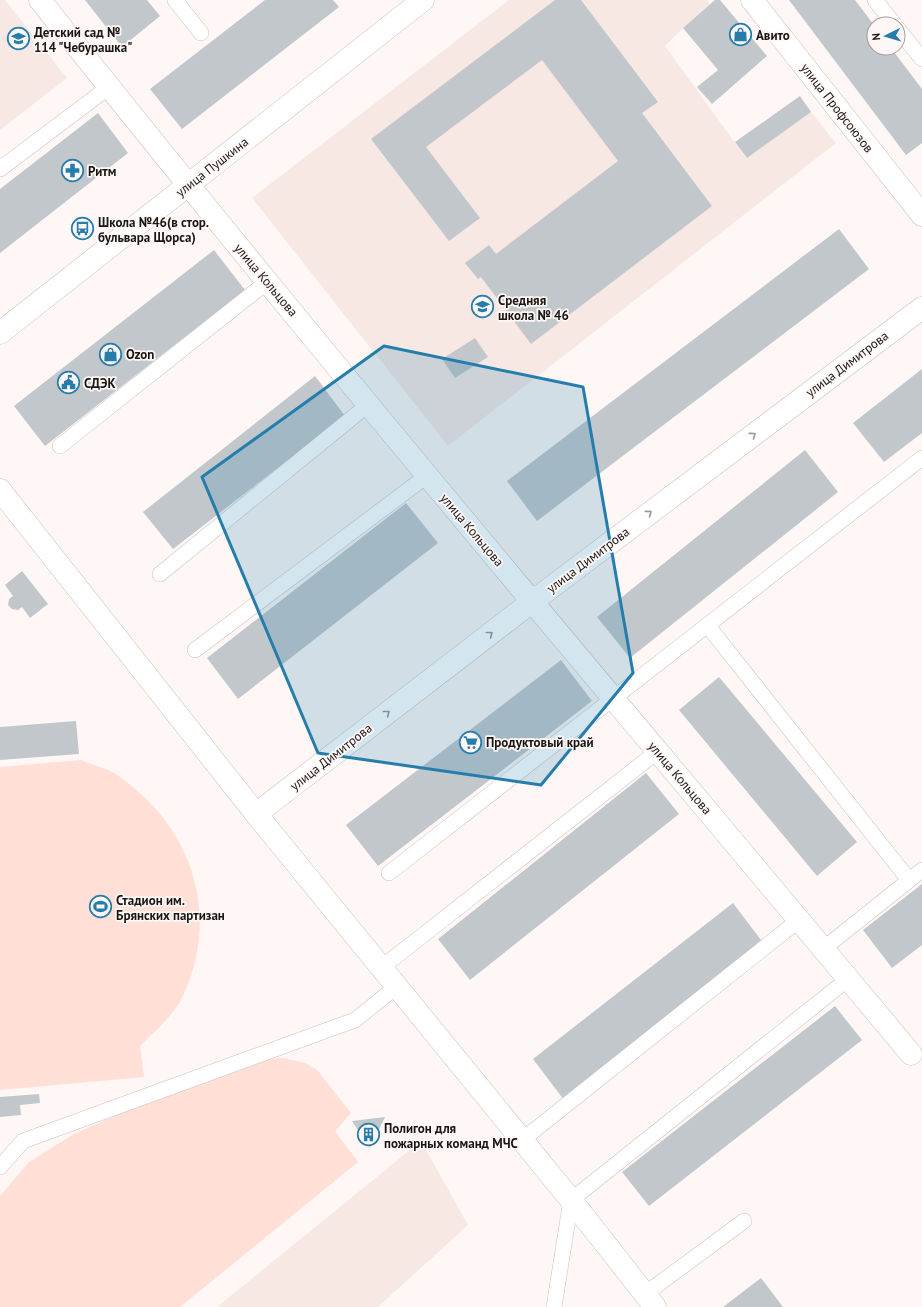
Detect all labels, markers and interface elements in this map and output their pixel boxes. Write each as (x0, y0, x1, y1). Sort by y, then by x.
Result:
north arrow (866, 16, 906, 56)
shop icon: Авито (727, 22, 753, 48)
place label: Детский сад № 114 "Чебурашка" (34, 24, 132, 56)
school or university icon: Детский сад № 114 "Чебурашка" (5, 26, 31, 52)
place label: Авито (756, 27, 790, 44)
text: N (869, 33, 883, 41)
street label: улица Профсоюзов (797, 60, 877, 156)
street label: улица Пушкина (172, 133, 252, 201)
pharmacy icon: Ритм (59, 158, 85, 184)
place label: Ритм (88, 163, 116, 180)
place label: Школа №46(в стор. бульвара Щорса) (98, 214, 209, 246)
bus stop icon: Школа №46(в стор. бульвара Щорса) (70, 216, 96, 242)
street label: улица Кольцова (231, 240, 301, 320)
place label: Средняя школа № 46 (498, 292, 569, 324)
school or university icon: Средняя школа № 46 (469, 294, 495, 320)
street label: улица Димитрова (802, 327, 892, 401)
shop icon: Ozon (98, 341, 124, 367)
place label: Ozon (126, 346, 154, 363)
public building icon: СДЭК (55, 370, 81, 396)
place label: СДЭК (84, 375, 116, 392)
one-way arrow (749, 433, 756, 440)
street label: улица Кольцова (437, 490, 507, 570)
one-way arrow (645, 511, 652, 518)
street label: улица Димитрова (543, 523, 633, 597)
one-way arrow (486, 631, 493, 639)
one-way arrow (382, 711, 389, 718)
street label: улица Димитрова (287, 720, 375, 794)
supermarket icon: Продуктовый край (457, 729, 483, 755)
place label: Продуктовый край (486, 734, 594, 751)
street label: улица Кольцова (645, 738, 715, 818)
place label: Стадион им. Брянских партизан (116, 892, 225, 924)
sports icon: Стадион им. Брянских партизан (87, 894, 113, 920)
place label: Полигон для пожарных команд МЧС (384, 1120, 518, 1152)
building icon: Полигон для пожарных команд МЧС (356, 1122, 382, 1148)

